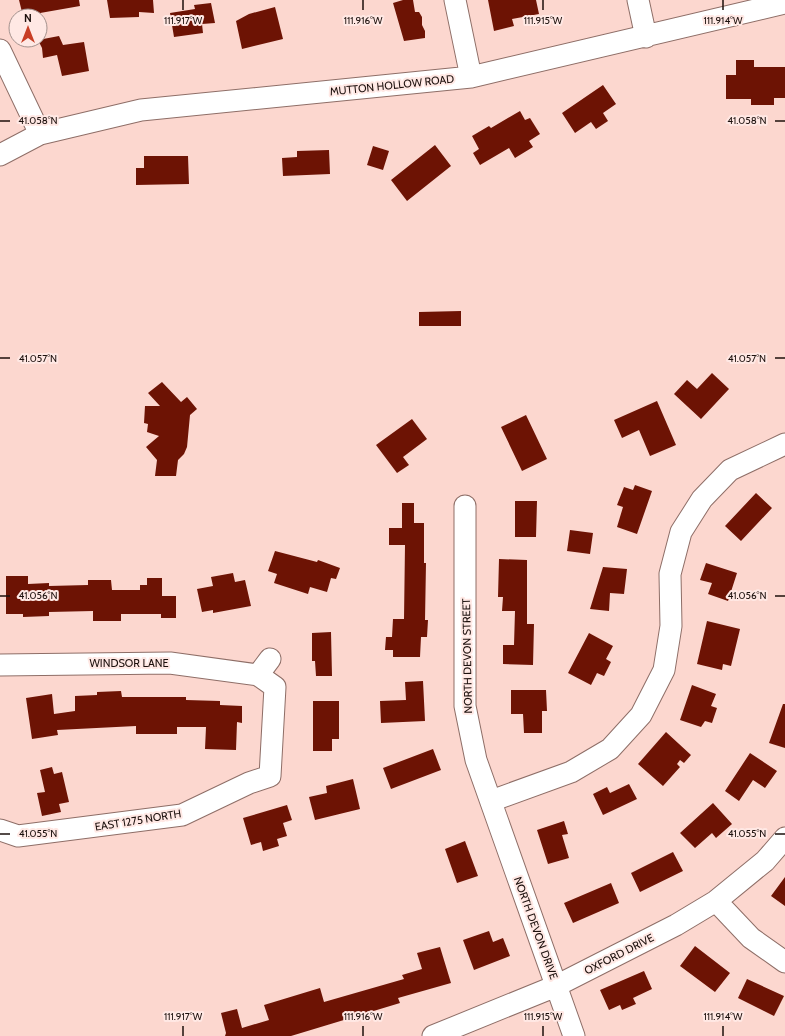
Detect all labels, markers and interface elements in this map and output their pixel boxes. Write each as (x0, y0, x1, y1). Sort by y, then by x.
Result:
north arrow (8, 8, 48, 48)
text: N (24, 11, 32, 25)
text: 111.917°W (164, 14, 203, 27)
text: 111.916°W (344, 14, 383, 27)
text: 111.915°W (524, 14, 563, 27)
text: 111.914°W (704, 14, 743, 27)
street label: MUTTON HOLLOW ROAD (329, 72, 455, 98)
text: 41.058°N (18, 114, 58, 127)
text: 41.058°N (727, 114, 767, 127)
text: 41.057°N (19, 352, 57, 365)
text: 41.057°N (728, 352, 766, 365)
text: 41.056°N (19, 589, 57, 602)
text: 41.056°N (728, 589, 766, 602)
street label: NORTH DEVON STREET (459, 598, 475, 714)
street label: WINDSOR LANE (89, 656, 169, 670)
street label: EAST 1275 NORTH (94, 806, 182, 834)
text: 41.055°N (19, 827, 57, 840)
text: 41.055°N (728, 827, 766, 840)
street label: NORTH DEVON DRIVE (511, 875, 561, 981)
street label: OXFORD DRIVE (582, 930, 656, 978)
text: 111.917°W (164, 1010, 203, 1023)
text: 111.916°W (344, 1010, 383, 1023)
text: 111.915°W (524, 1010, 563, 1023)
text: 111.914°W (704, 1010, 743, 1023)

